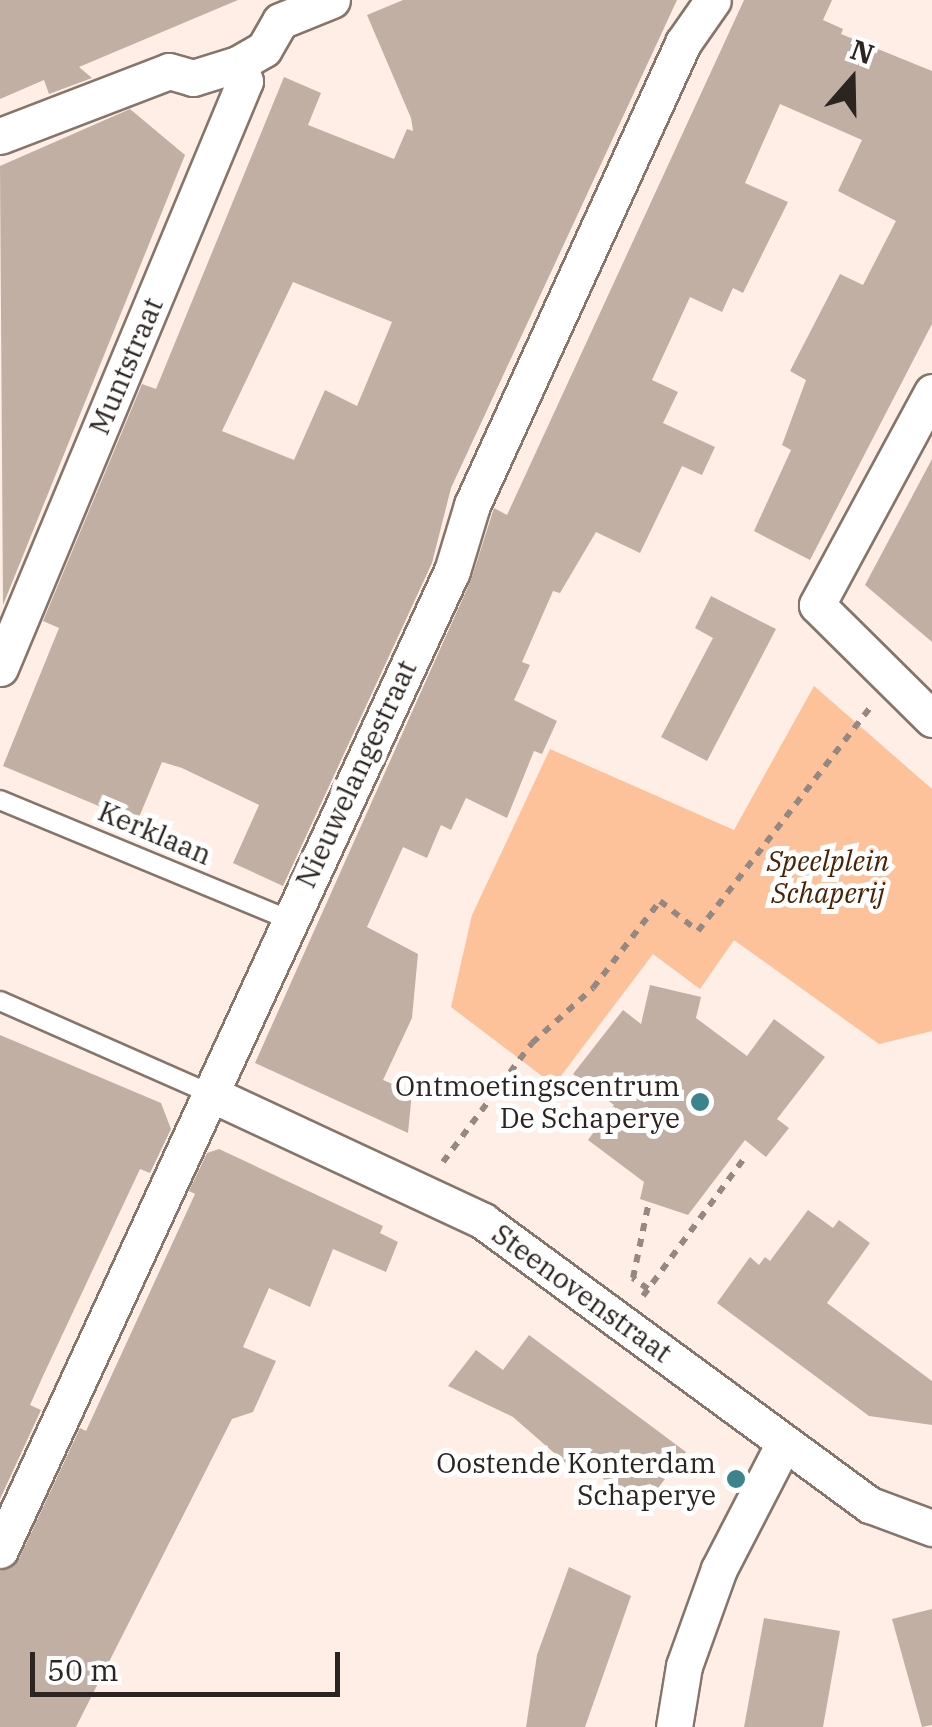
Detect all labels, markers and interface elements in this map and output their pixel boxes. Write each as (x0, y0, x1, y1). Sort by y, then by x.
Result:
north arrow (802, 30, 902, 130)
text: N (846, 30, 879, 73)
street label: Muntstraat (82, 292, 170, 440)
street label: Nieuwelangestraat (289, 655, 423, 893)
street label: Kerklaan (93, 794, 217, 872)
park label: Speelplein Schaperij (767, 844, 889, 910)
place label: Ontmoetingscentrum De Schaperye (395, 1069, 680, 1135)
marker: Ontmoetingscentrum De Schaperye (689, 1091, 711, 1113)
street label: Steenovenstraat (486, 1217, 678, 1369)
place label: Oostende Konterdam Schaperye (436, 1446, 716, 1512)
marker: Oostende Konterdam Schaperye (725, 1468, 747, 1490)
scale bar (35, 1632, 345, 1694)
text: 50 m (47, 1650, 119, 1689)

